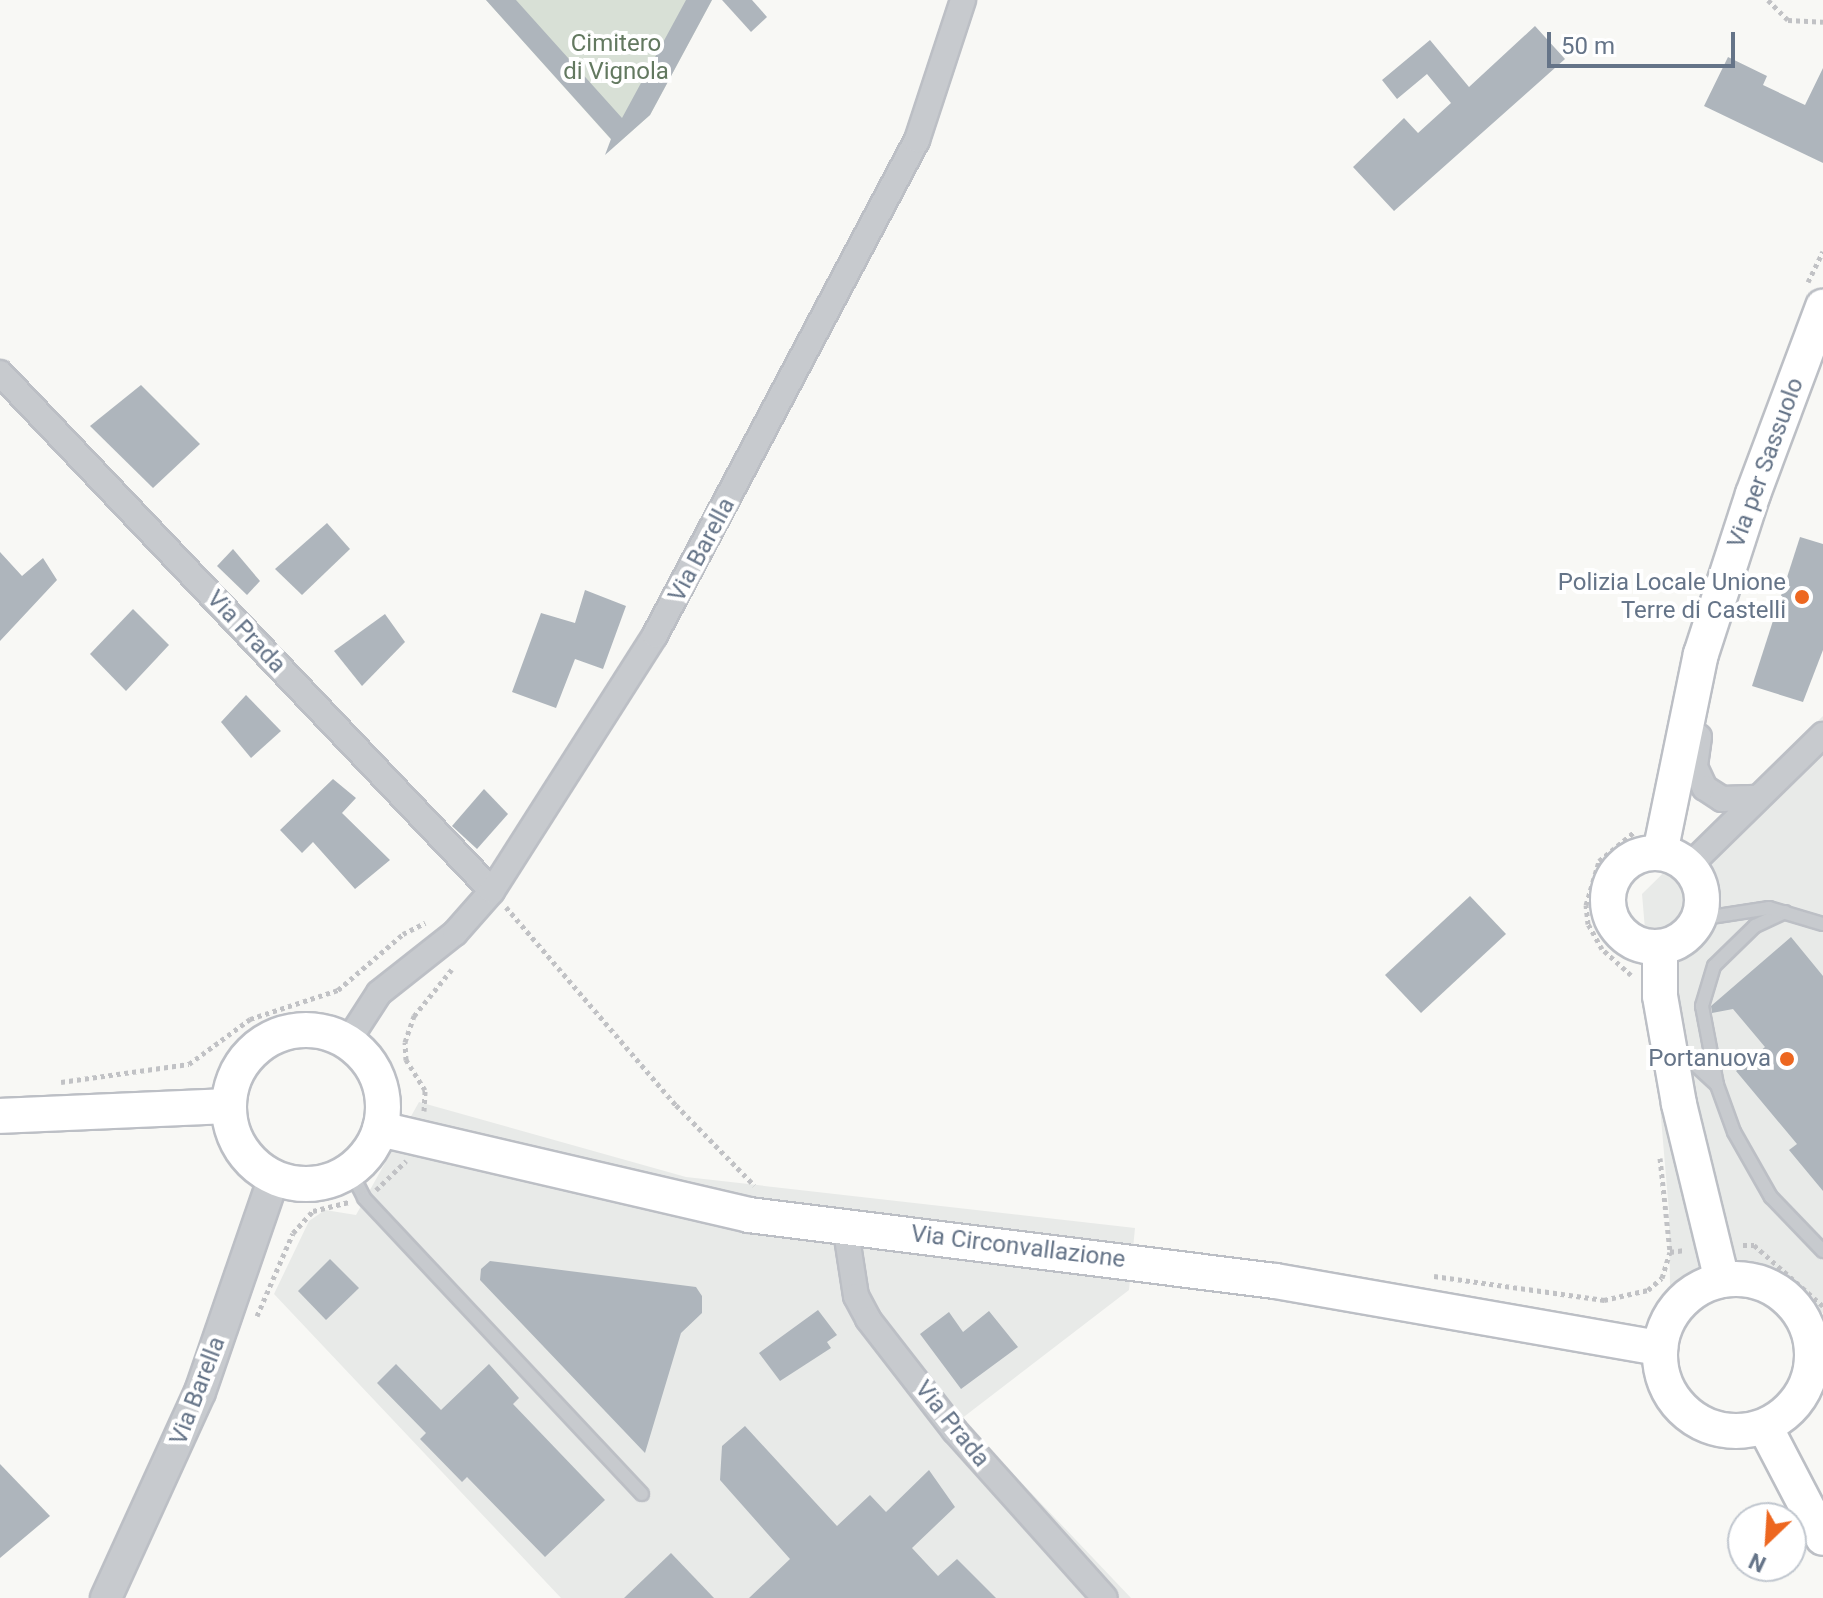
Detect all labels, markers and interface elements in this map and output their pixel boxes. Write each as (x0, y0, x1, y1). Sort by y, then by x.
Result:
scale bar (1551, 16, 1739, 66)
park label: Cimitero di Vignola (563, 30, 669, 86)
text: 50 m (1561, 32, 1615, 60)
street label: Via per Sassuolo (1722, 374, 1810, 552)
street label: Via Barella (663, 493, 741, 607)
place label: Polizia Locale Unione Terre di Castelli (1558, 569, 1786, 625)
street label: Via Prada (200, 585, 292, 679)
marker: Polizia Locale Unione Terre di Castelli (1793, 588, 1811, 606)
place label: Portanuova (1648, 1045, 1771, 1073)
marker: Portanuova (1778, 1050, 1796, 1068)
street label: Via Circonvallazione (909, 1220, 1127, 1274)
street label: Via Barella (164, 1333, 232, 1449)
street label: Via Prada (909, 1375, 995, 1473)
north arrow (1727, 1502, 1807, 1582)
text: N (1745, 1548, 1770, 1577)

